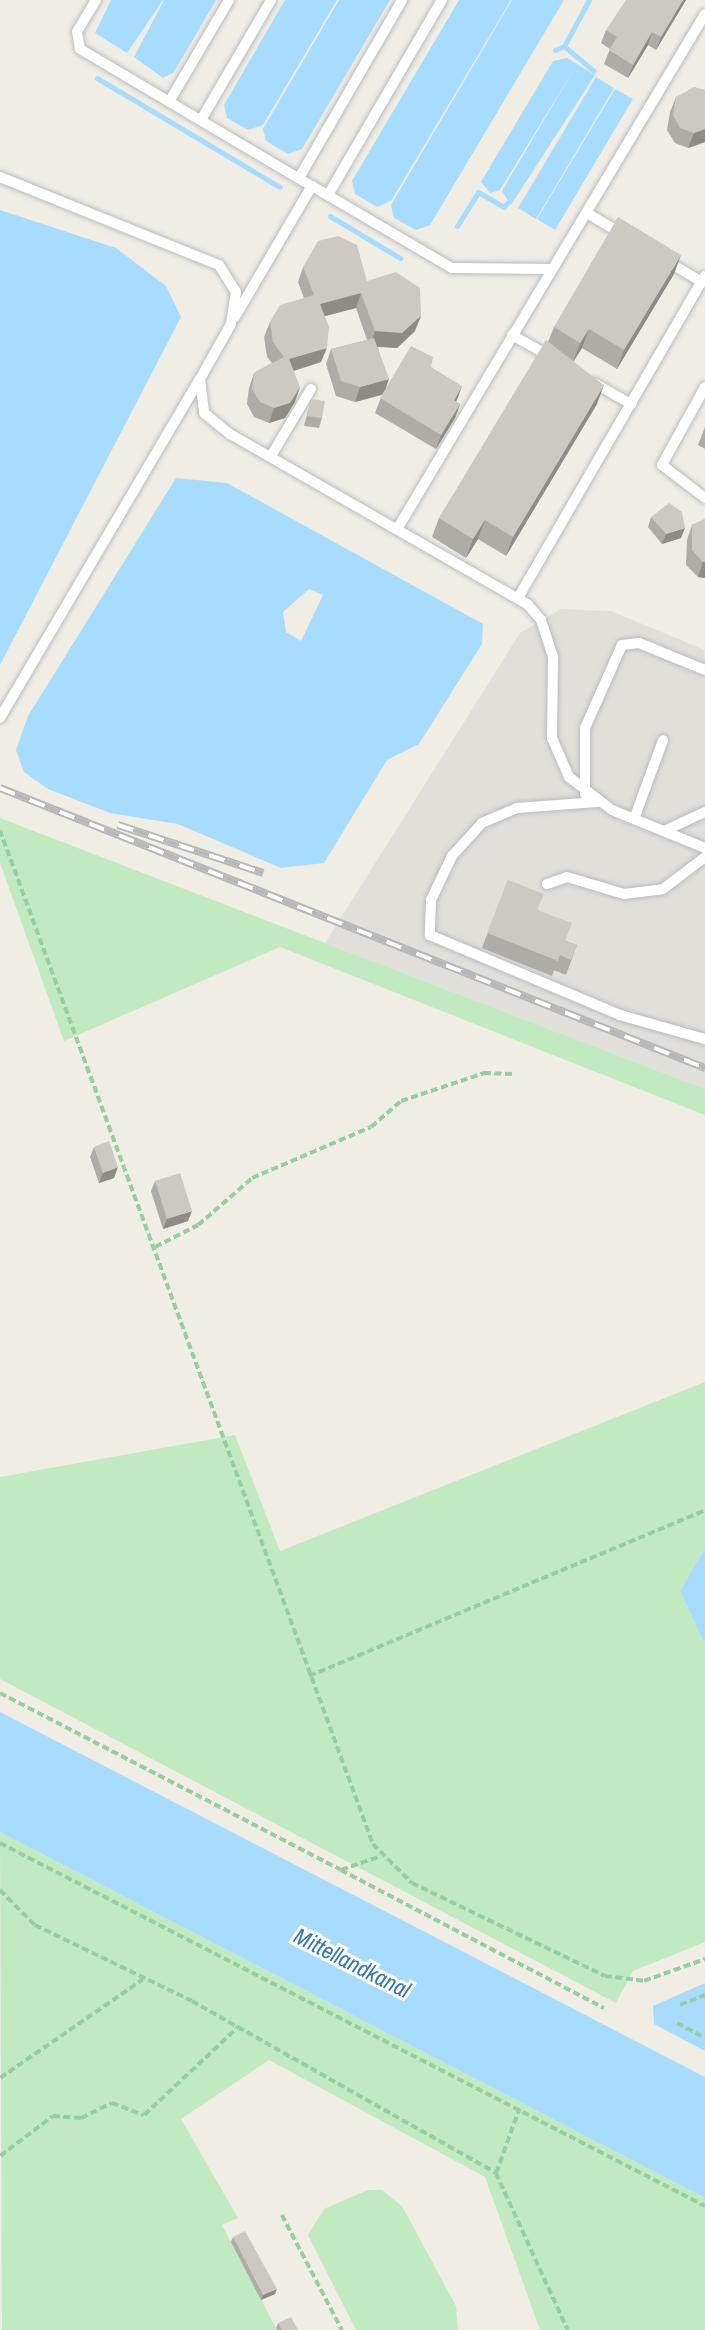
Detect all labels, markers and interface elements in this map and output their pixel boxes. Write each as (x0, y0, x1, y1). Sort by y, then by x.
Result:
water label: Mittellandkanal (289, 1922, 415, 2004)

